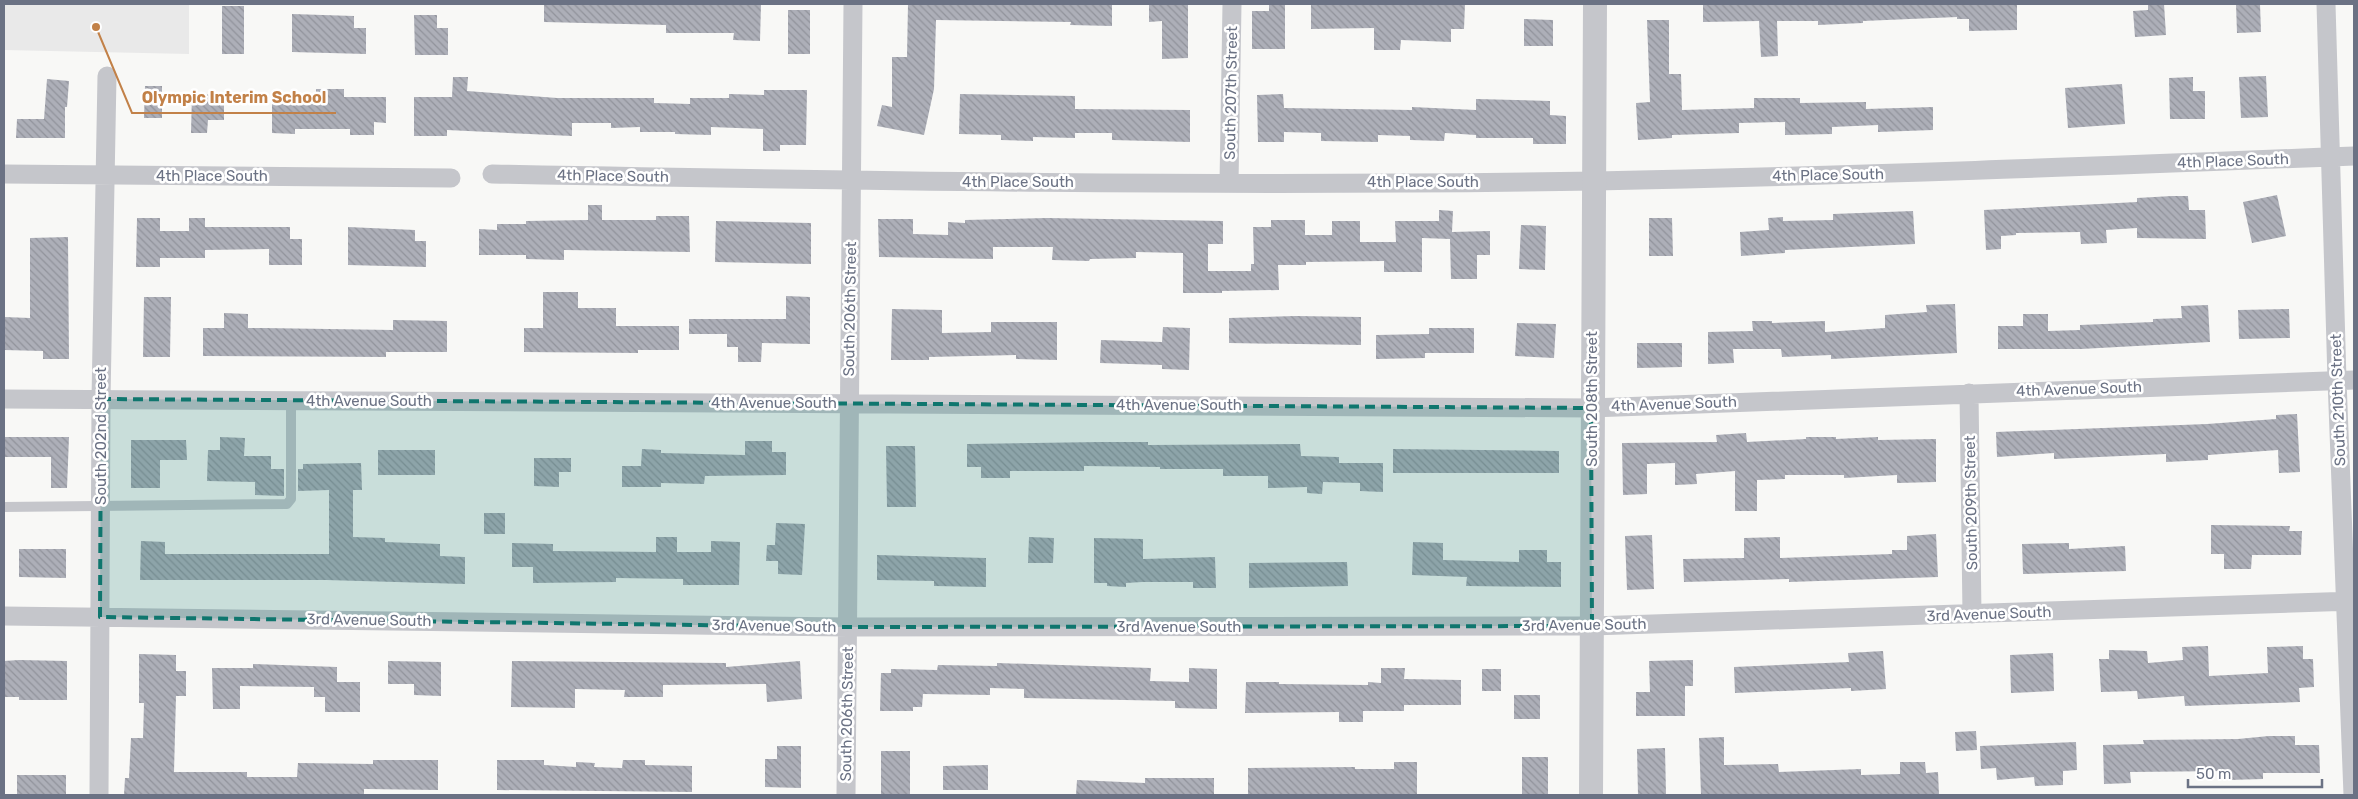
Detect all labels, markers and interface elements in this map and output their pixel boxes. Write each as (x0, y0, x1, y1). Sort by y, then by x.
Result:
street label: South 207th Street (1221, 26, 1241, 160)
callout: Olympic Interim School (132, 82, 336, 113)
text: Olympic Interim School (142, 88, 326, 107)
street label: 4th Place South (2177, 150, 2289, 172)
street label: 4th Place South (1772, 165, 1884, 185)
street label: 4th Place South (557, 166, 669, 186)
street label: 4th Place South (156, 167, 268, 185)
street label: 4th Place South (962, 173, 1074, 191)
street label: 4th Place South (1367, 173, 1479, 191)
street label: South 206th Street (840, 241, 860, 377)
street label: South 208th Street (1583, 331, 1601, 467)
street label: South 210th Street (2327, 333, 2349, 466)
street label: South 202nd Street (92, 367, 110, 505)
street label: 4th Avenue South (2016, 378, 2142, 400)
street label: 4th Avenue South (306, 392, 432, 410)
street label: 4th Avenue South (1611, 393, 1737, 415)
street label: 4th Avenue South (711, 394, 837, 412)
street label: 4th Avenue South (1116, 396, 1242, 414)
street label: South 209th Street (1961, 435, 1981, 571)
street label: 3rd Avenue South (1926, 603, 2052, 625)
street label: 3rd Avenue South (306, 610, 432, 630)
street label: 3rd Avenue South (1521, 615, 1647, 635)
street label: 3rd Avenue South (711, 616, 837, 636)
street label: 3rd Avenue South (1117, 618, 1241, 636)
street label: South 206th Street (837, 646, 857, 782)
scale bar (2188, 756, 2322, 788)
text: 50 m (2196, 765, 2231, 783)

